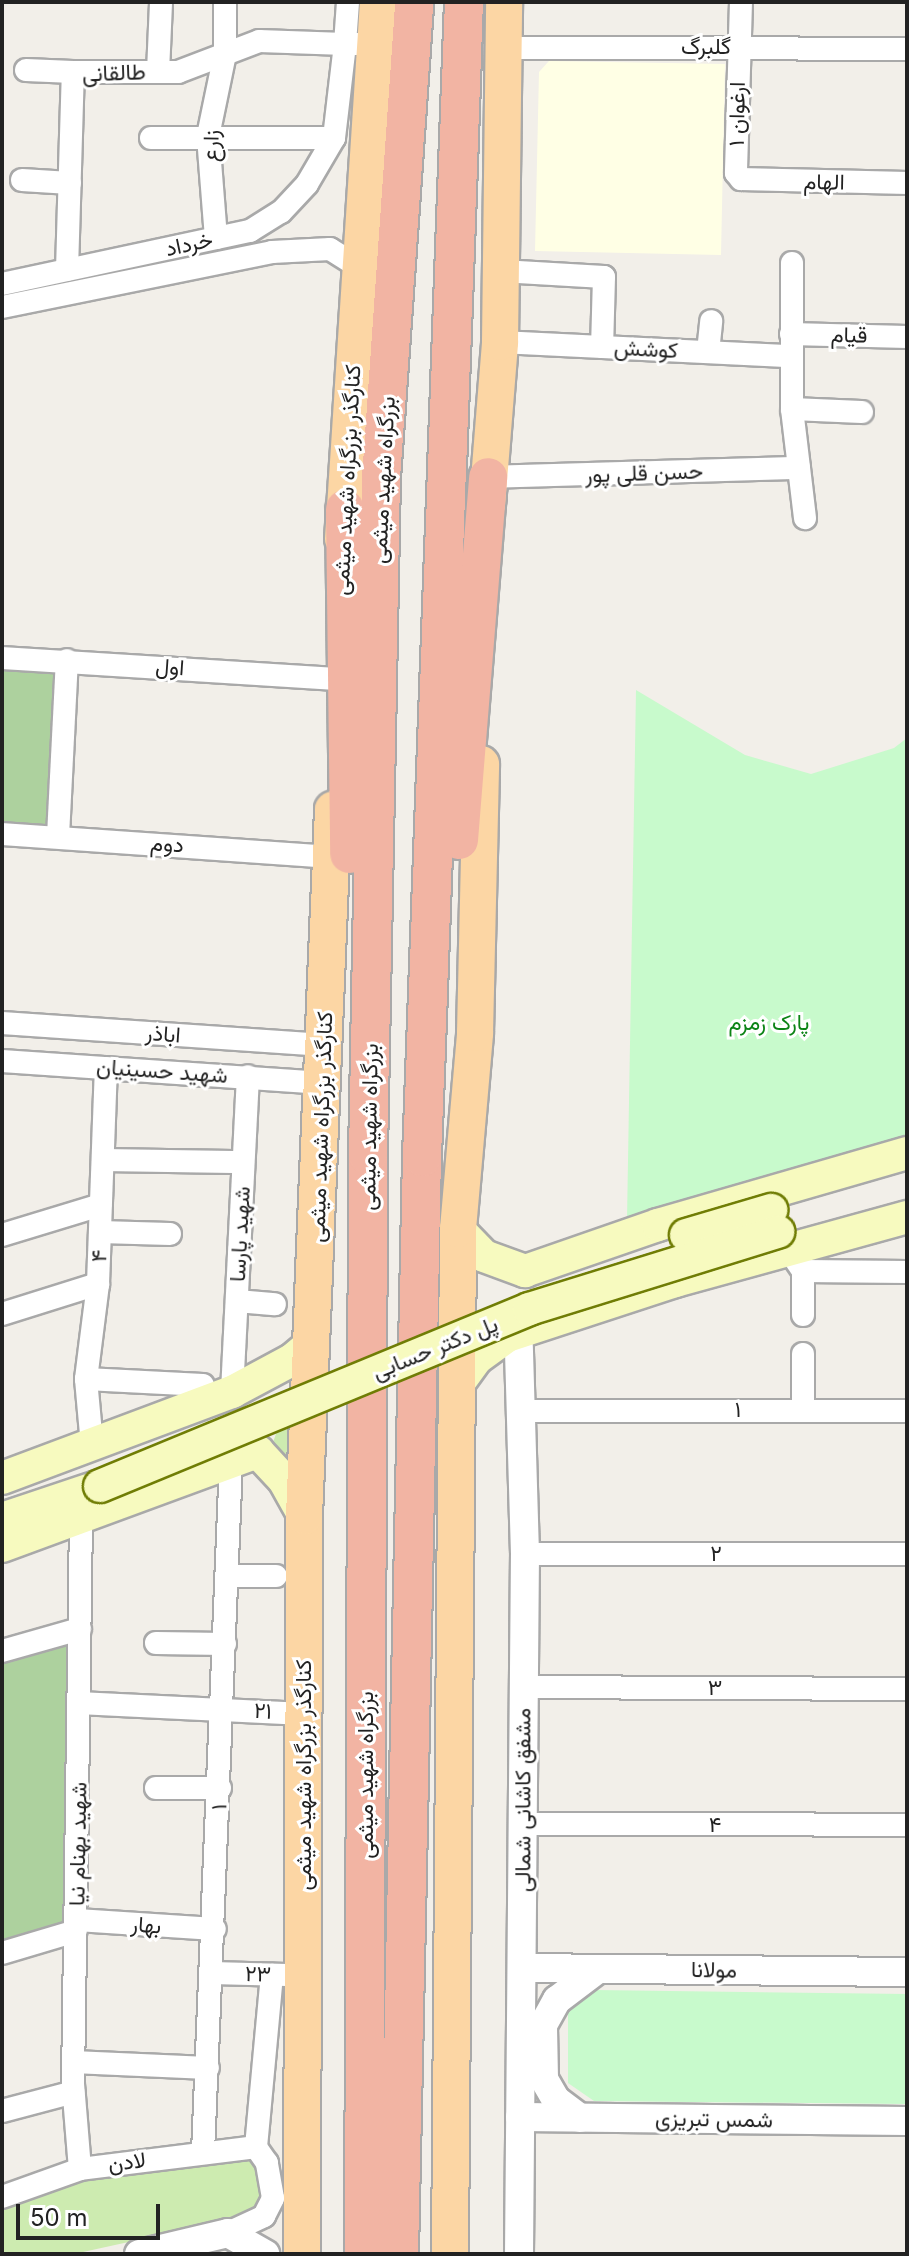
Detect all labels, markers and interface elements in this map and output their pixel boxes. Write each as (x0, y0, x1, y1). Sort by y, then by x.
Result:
street label: گلبرگ (681, 34, 731, 60)
street label: طالقانی (82, 59, 146, 87)
street label: ارغوان ۱ (723, 81, 751, 147)
street label: زارع (198, 130, 224, 162)
street label: الهام (803, 168, 845, 196)
street label: خرداد (163, 226, 215, 262)
street label: قیام (830, 321, 868, 349)
street label: کوشش (613, 334, 679, 364)
street label: کنارگذر بزرگراه شهید میثمی (328, 364, 366, 596)
street label: بزرگراه شهید میثمی (365, 396, 401, 564)
street label: حسن قلی پور (584, 458, 704, 488)
street label: اول (155, 653, 185, 681)
street label: دوم (149, 830, 185, 858)
park label: پارک زمزم (729, 1010, 809, 1036)
street label: کنارگذر بزرگراه شهید میثمی (304, 1011, 338, 1243)
street label: اباذر (144, 1020, 182, 1048)
street label: بزرگراه شهید میثمی (354, 1043, 384, 1211)
street label: شهید حسینیان (95, 1053, 229, 1089)
street label: شهید پارسا (224, 1186, 256, 1282)
street label: ۴ (86, 1249, 112, 1263)
street label: پل دکتر حسابی (368, 1311, 502, 1385)
street label: ۱ (735, 1397, 741, 1423)
street label: ۲ (710, 1541, 722, 1567)
street label: کنارگذر بزرگراه شهید میثمی (291, 1659, 317, 1891)
street label: ۳ (708, 1675, 722, 1701)
street label: بزرگراه شهید میثمی (353, 1691, 379, 1859)
street label: ۲۱ (253, 1697, 273, 1725)
street label: مشفق کاشانی شمالی (510, 1708, 536, 1892)
street label: شهید بهنام نیا (64, 1782, 92, 1906)
street label: ۱ (206, 1803, 232, 1811)
street label: ۴ (709, 1812, 721, 1838)
street label: بهار (130, 1911, 162, 1939)
street label: مولانا (691, 1956, 737, 1984)
street label: ۲۳ (245, 1960, 271, 1988)
street label: شمس تبریزی (655, 2105, 773, 2133)
street label: لادن (107, 2147, 147, 2177)
scale bar (20, 2188, 164, 2238)
text: 50 m (30, 2203, 88, 2232)

